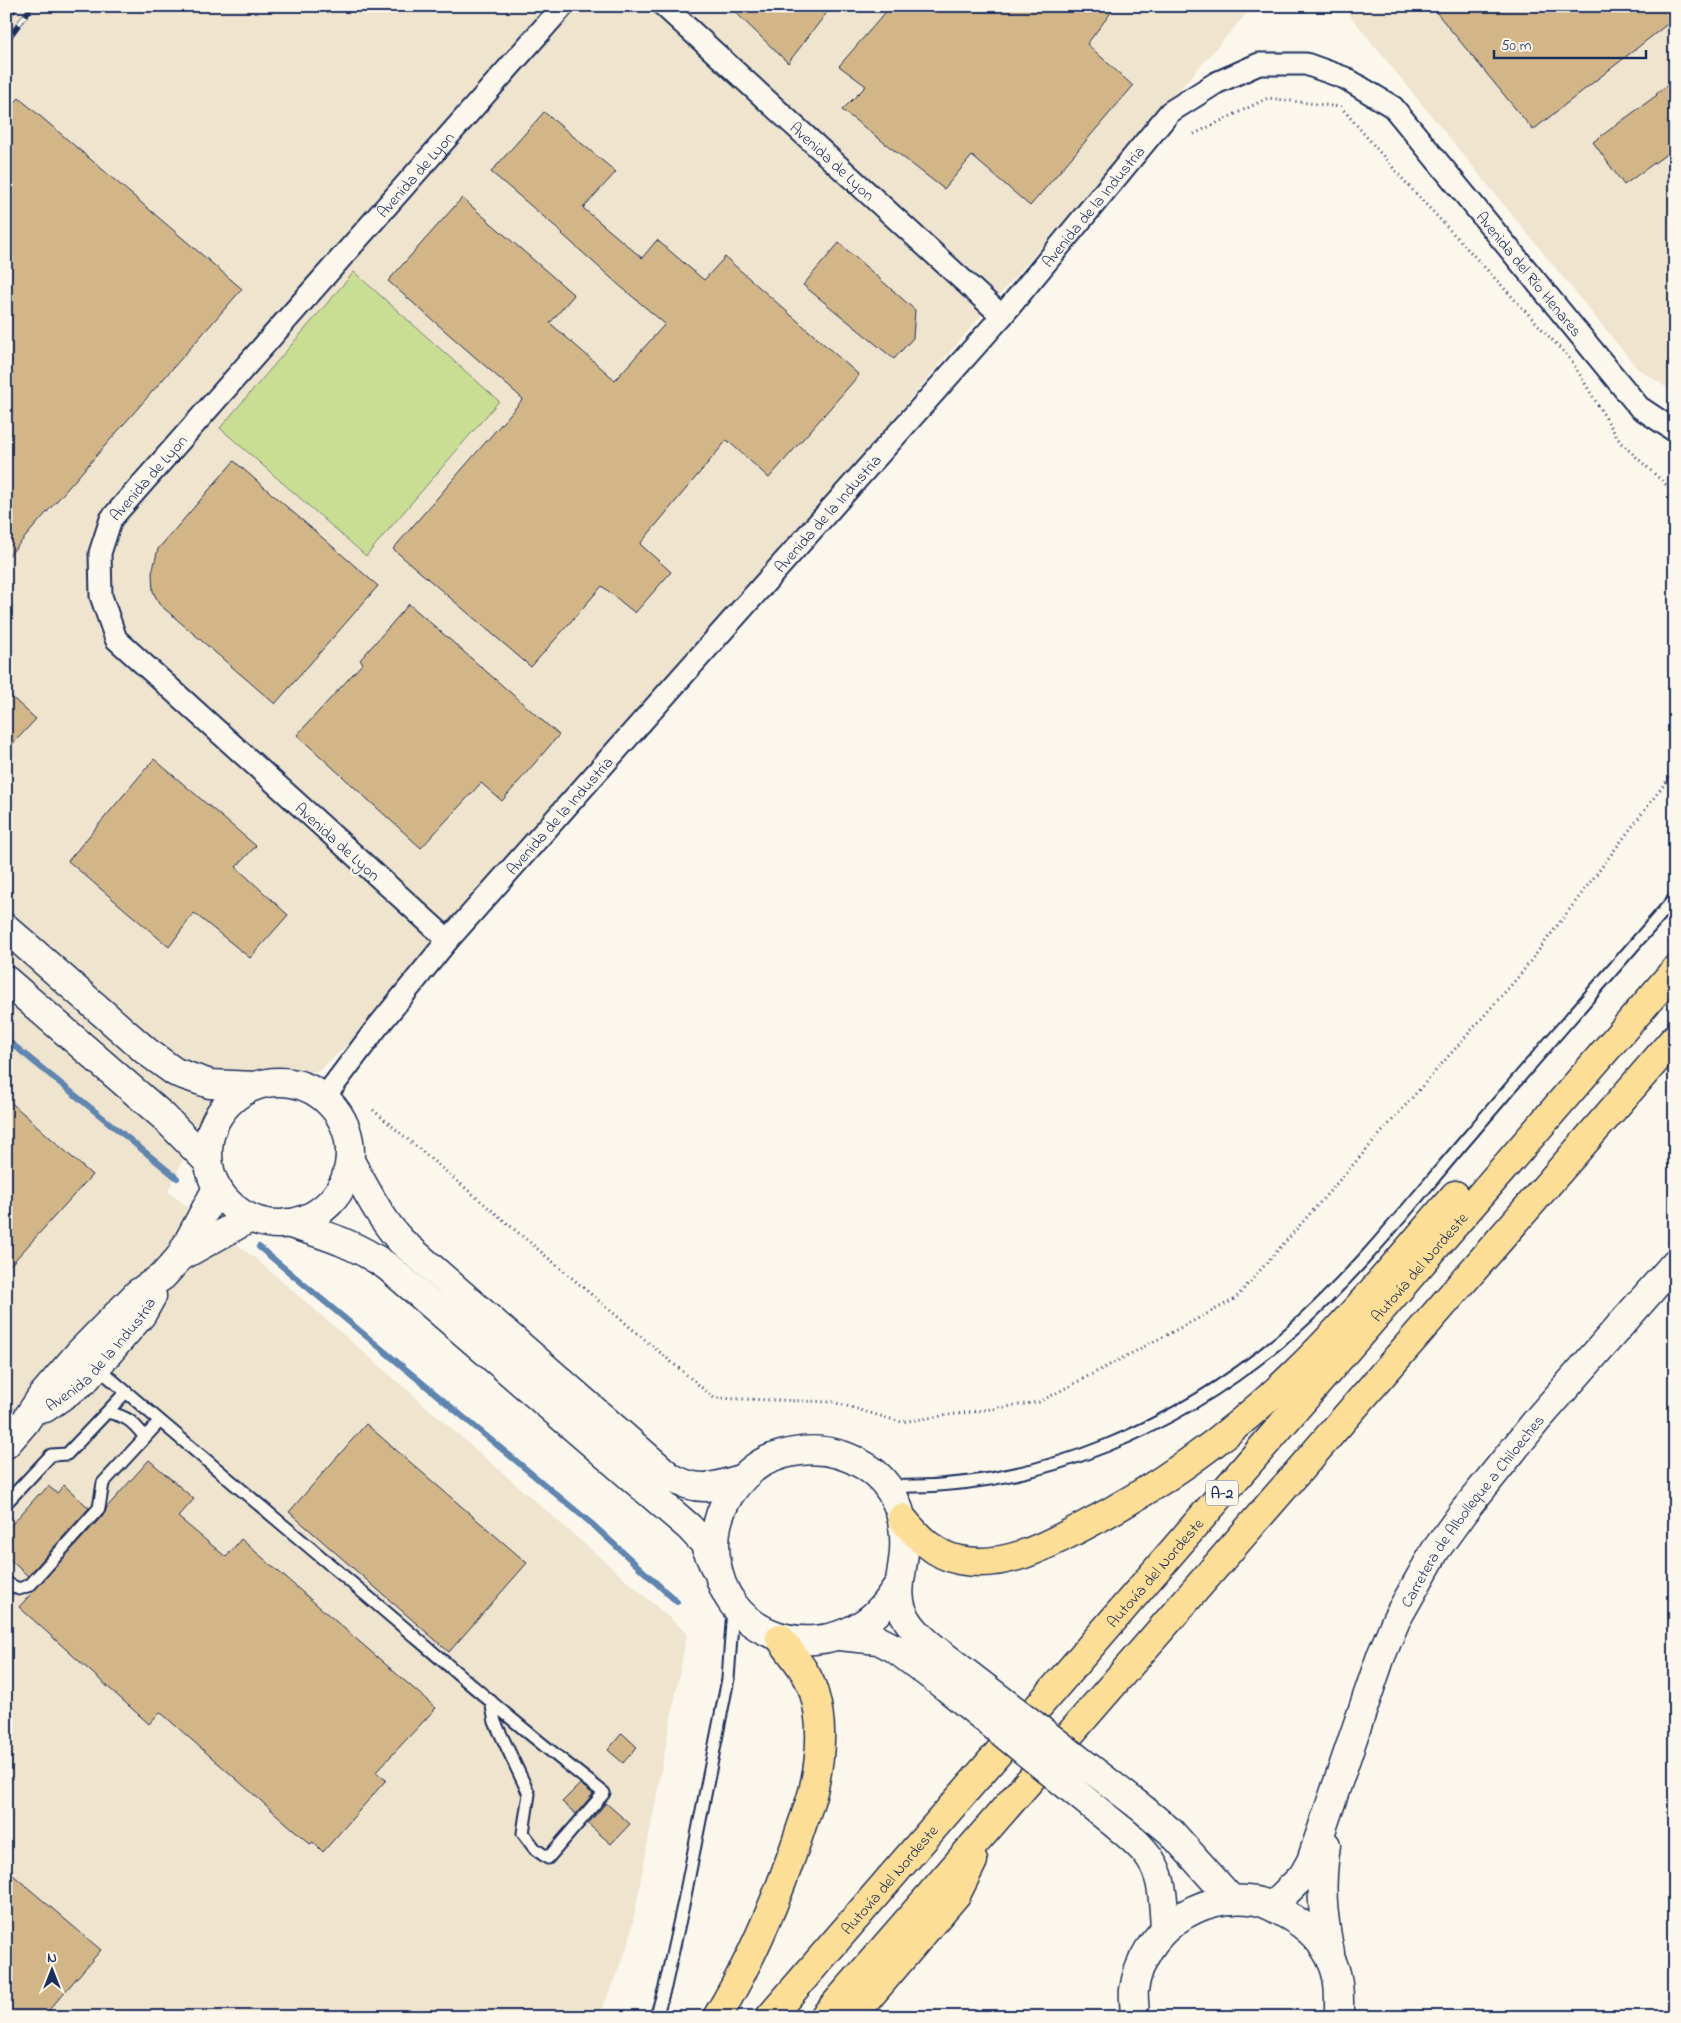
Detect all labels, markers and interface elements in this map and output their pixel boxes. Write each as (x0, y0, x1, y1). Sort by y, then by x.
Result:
scale bar (1494, 28, 1646, 60)
text: 50 m (1501, 35, 1532, 57)
street label: Avenida de Lyon (784, 117, 879, 208)
street label: Avenida de Lyon (372, 127, 461, 224)
street label: Avenida de la Industria (1037, 141, 1152, 273)
street label: Avenida del Río Henares (1469, 207, 1587, 343)
street label: Avenida de Lyon (105, 430, 194, 527)
street label: Avenida de la Industria (769, 450, 888, 579)
street label: Avenida de la Industria (501, 752, 620, 881)
street label: Avenida de Lyon (289, 798, 385, 888)
street label: Autovía del Nordeste (1366, 1207, 1475, 1328)
street label: Avenida de la Industria (41, 1294, 163, 1418)
street label: Carretera de Albolleque a Chiloeches (1395, 1410, 1551, 1612)
road number: A-2 (1206, 1480, 1238, 1506)
street label: Autovía del Nordeste (1102, 1513, 1211, 1634)
street label: Autovía del Nordeste (836, 1820, 945, 1941)
north arrow (28, 1946, 78, 1996)
text: N (47, 1948, 57, 1969)

